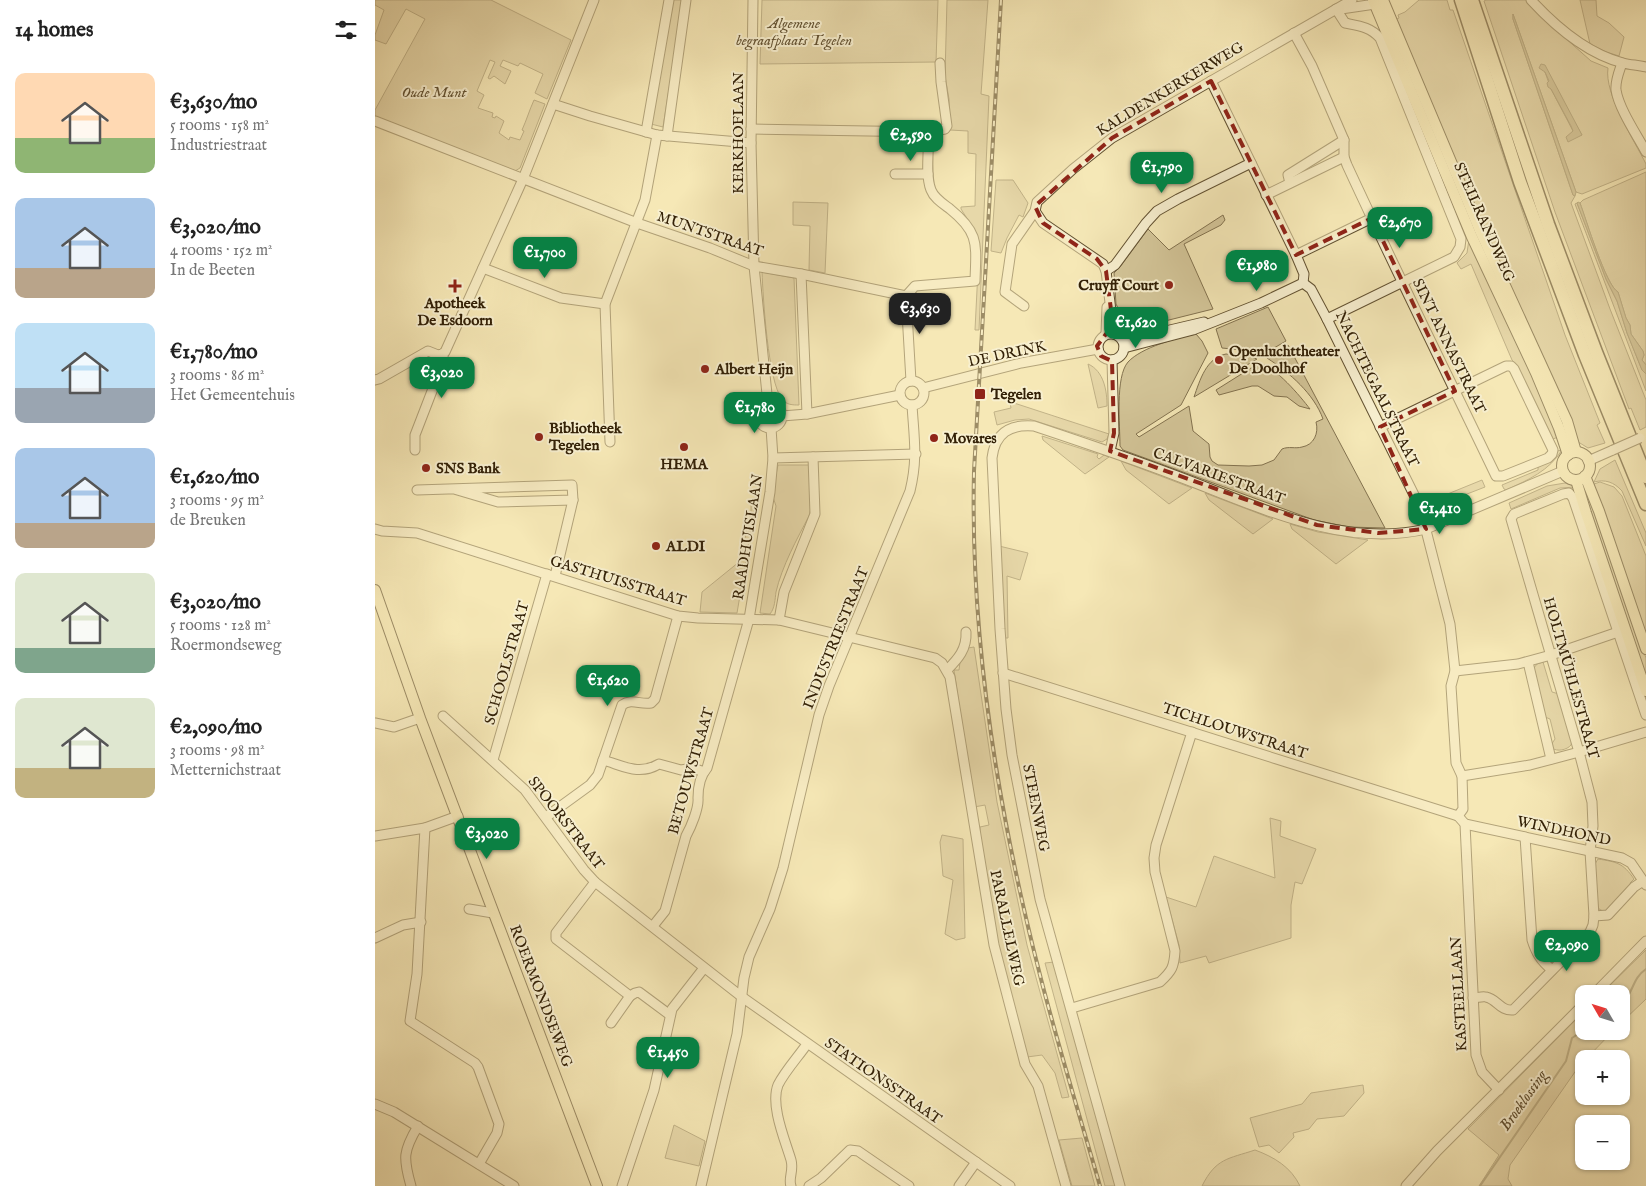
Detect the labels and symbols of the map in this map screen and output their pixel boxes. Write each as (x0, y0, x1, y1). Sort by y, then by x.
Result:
park label: Algemene begraafplaats Tegelen (736, 14, 852, 51)
street label: KALDENKERKERWEG (1093, 38, 1247, 140)
street label: KERKHOFLAAN (729, 72, 748, 194)
park label: Oude Munt (402, 83, 468, 102)
pin: €2,590 (870, 120, 952, 162)
pin: €1,790 (1121, 152, 1203, 194)
street label: STEILRANDWEG (1449, 159, 1519, 285)
pin: €2,670 (1359, 206, 1441, 249)
street label: MUNTSTRAAT (654, 207, 766, 261)
pin: €1,700 (504, 236, 586, 279)
pin: €1,980 (1216, 250, 1298, 292)
street label: SINT ANNASTRAAT (1408, 275, 1490, 417)
place label: Cruyff Court (1078, 276, 1160, 295)
marker: Cruyff Court (1163, 279, 1175, 291)
marker: Apotheek De Esdoorn (449, 280, 461, 292)
pin: €3,630 (879, 292, 961, 335)
place label: Apotheek De Esdoorn (417, 294, 493, 330)
pin: €1,620 (1095, 306, 1177, 349)
street label: NACHTEGAALSTRAAT (1331, 308, 1423, 470)
street label: DE DRINK (966, 336, 1048, 372)
place label: Openluchttheater De Doolhof (1229, 342, 1340, 378)
marker: Openluchttheater De Doolhof (1213, 354, 1225, 366)
pin: €3,020 (401, 356, 483, 399)
place label: Albert Heijn (714, 360, 793, 379)
marker: Albert Heijn (699, 363, 711, 375)
place label: Tegelen (990, 385, 1041, 404)
marker: Tegelen (973, 387, 987, 401)
pin: €1,780 (714, 392, 796, 434)
place label: Bibliotheek Tegelen (548, 419, 623, 455)
place label: Movares (944, 429, 997, 448)
marker: Bibliotheek Tegelen (533, 431, 545, 443)
marker: Movares (928, 432, 940, 444)
marker: HEMA (678, 441, 690, 453)
street label: CALVARIESTRAAT (1150, 443, 1288, 509)
place label: HEMA (660, 455, 709, 474)
place label: SNS Bank (436, 459, 501, 478)
marker: SNS Bank (420, 462, 432, 474)
street label: RAADHUISLAAN (729, 473, 767, 601)
pin: €1,410 (1399, 492, 1481, 535)
place label: ALDI (665, 537, 706, 556)
marker: ALDI (650, 540, 662, 552)
street label: GASTHUISSTRAAT (548, 551, 688, 611)
street label: INDUSTRIESTRAAT (799, 564, 873, 712)
street label: HOLTMÜHLESTRAAT (1539, 595, 1603, 761)
street label: SCHOOLSTRAAT (480, 599, 534, 727)
pin: €1,620 (567, 664, 649, 707)
street label: TICHLOUWSTRAAT (1160, 699, 1310, 763)
street label: BETOUWSTRAAT (664, 705, 718, 837)
street label: STEENWEG (1018, 763, 1054, 854)
street label: SPOORSTRAAT (524, 773, 608, 873)
street label: WINDHOND (1515, 812, 1613, 850)
pin: €3,020 (446, 818, 528, 860)
street label: PARALLELWEG (985, 868, 1029, 988)
street label: ROERMONDSEWEG (505, 922, 577, 1070)
pin: €2,090 (1526, 930, 1608, 972)
street label: KASTEELLAAN (1447, 936, 1471, 1052)
north arrow (1575, 985, 1630, 1040)
street label: STATIONSSTRAAT (821, 1033, 945, 1129)
pin: €1,450 (627, 1036, 709, 1079)
water label: Broeklossing (1496, 1066, 1553, 1135)

